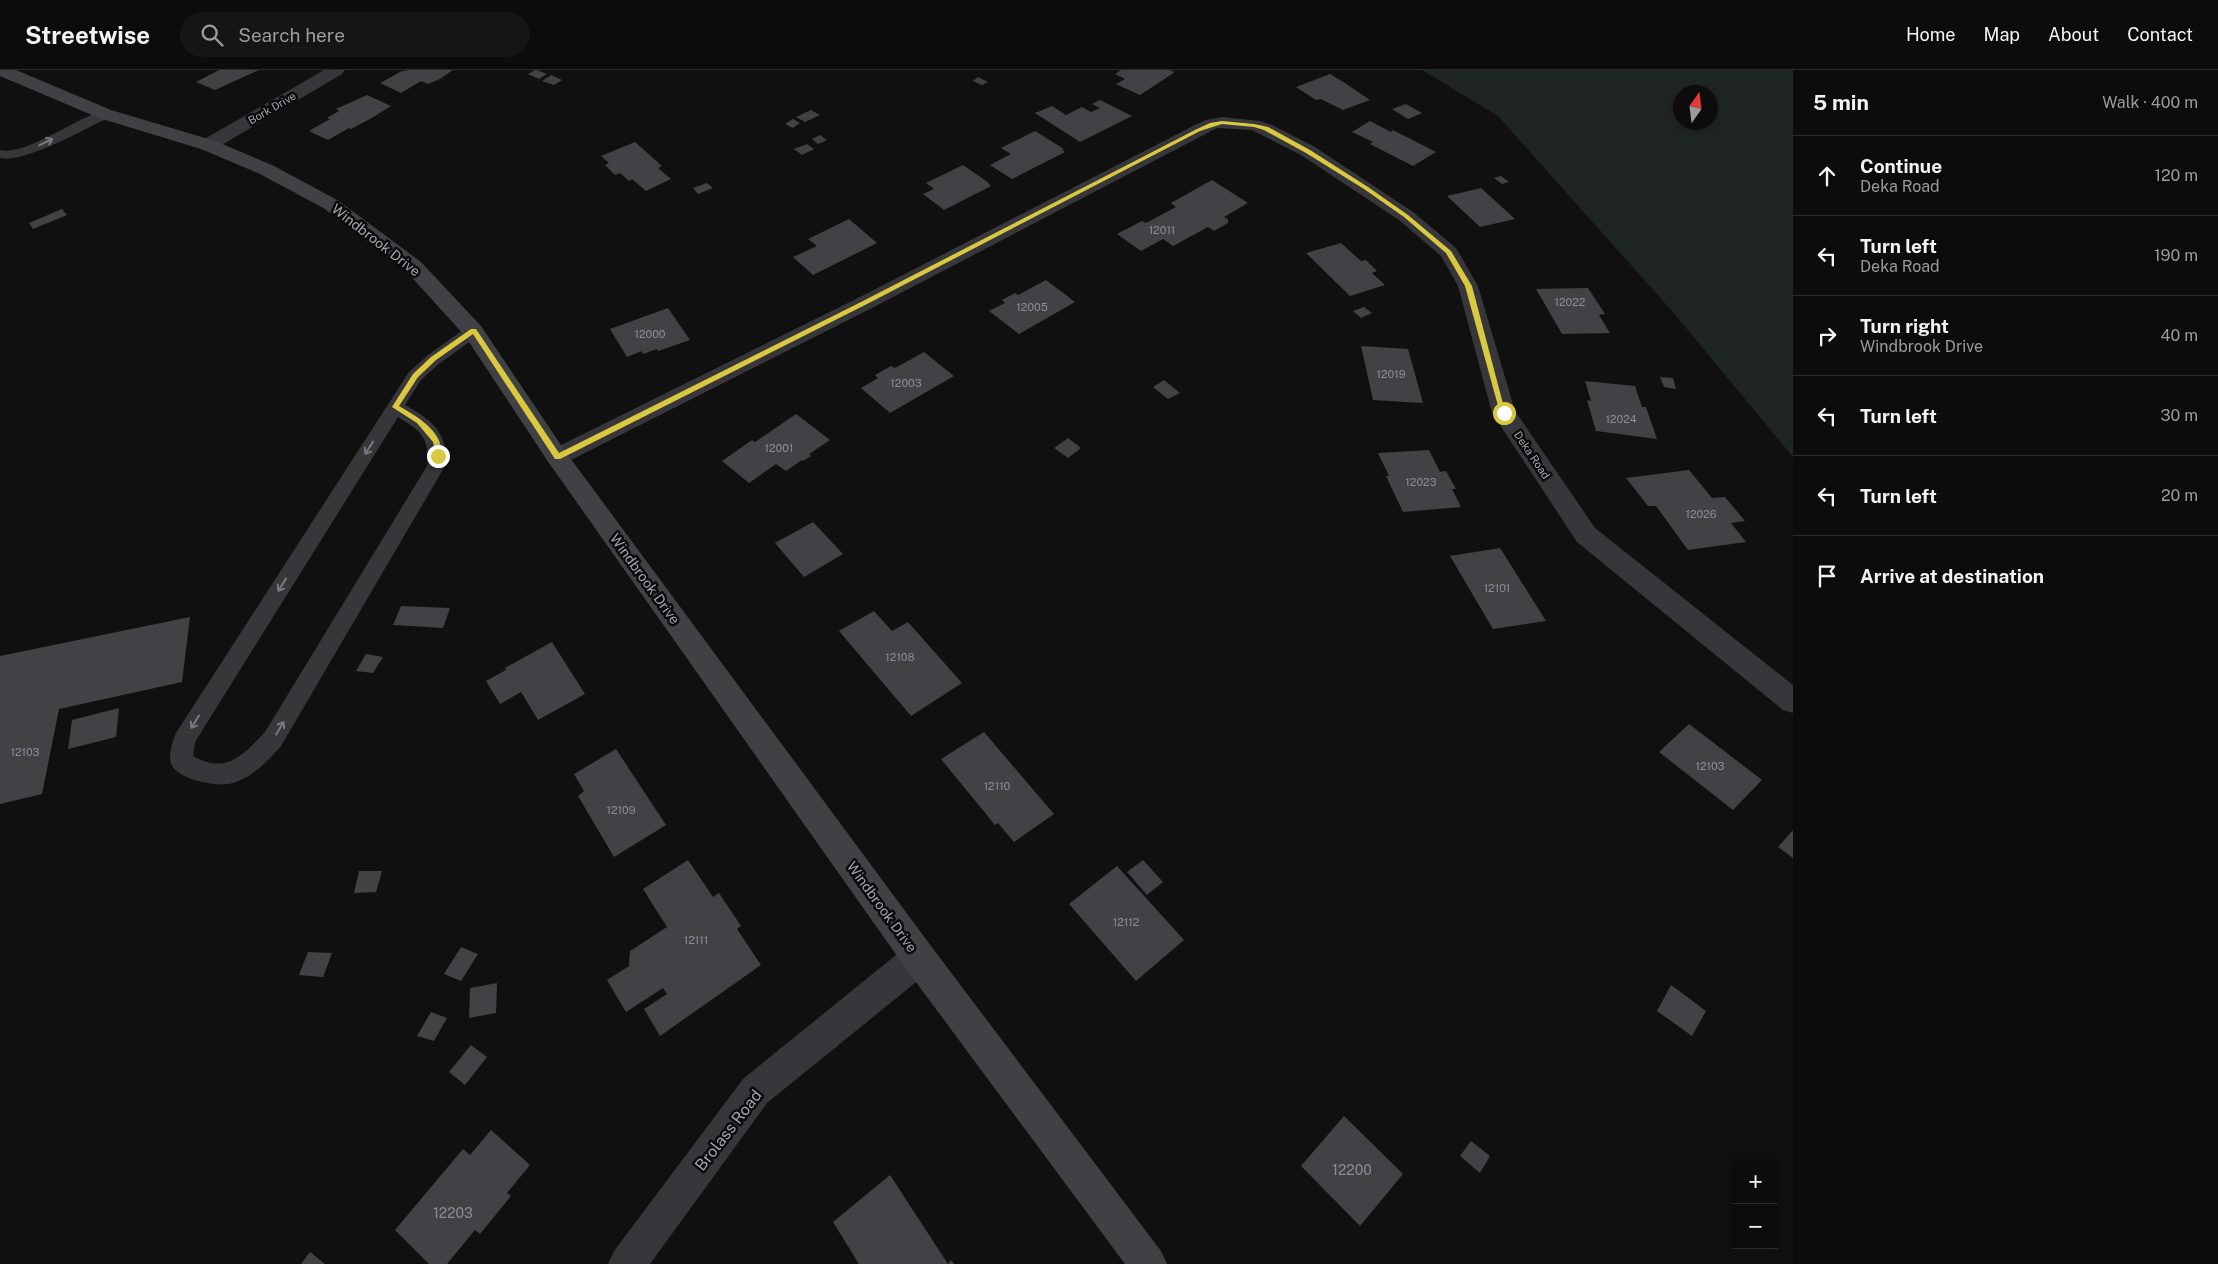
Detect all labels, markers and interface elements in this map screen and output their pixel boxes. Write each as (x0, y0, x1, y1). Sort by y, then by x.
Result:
search box (180, 12, 530, 57)
text: Streetwise (25, 21, 150, 49)
icon: search (198, 21, 226, 49)
text: Search here (238, 24, 345, 46)
text: Home (1906, 24, 1956, 45)
text: Map (1984, 24, 2020, 45)
text: About (2048, 24, 2099, 45)
text: Contact (2127, 24, 2193, 45)
north arrow (1673, 85, 1718, 130)
street label: Bork Drive (246, 90, 298, 126)
text: 5 min (1813, 90, 1869, 115)
text: Walk · 400 m (2102, 93, 2198, 112)
one-way arrow (38, 137, 53, 147)
text: Continue (1860, 155, 1942, 177)
icon: ahead (1813, 162, 1841, 190)
text: 120 m (2154, 166, 2198, 185)
text: Deka Road (1860, 177, 1940, 196)
street label: Windbrook Drive (329, 201, 423, 280)
house number: 12011 (1149, 224, 1175, 236)
text: Turn left (1860, 235, 1937, 257)
icon: left (1813, 242, 1841, 270)
text: 190 m (2154, 246, 2198, 265)
text: Deka Road (1860, 257, 1940, 276)
house number: 12022 (1555, 296, 1586, 308)
house number: 12005 (1016, 301, 1048, 313)
text: Turn right (1860, 315, 1949, 337)
icon: right (1813, 322, 1841, 350)
text: 40 m (2160, 326, 2198, 345)
house number: 12000 (634, 328, 666, 340)
text: Windbrook Drive (1860, 337, 1983, 356)
house number: 12019 (1376, 368, 1406, 380)
house number: 12003 (890, 377, 922, 389)
route start (1493, 402, 1516, 425)
icon: left (1813, 402, 1841, 430)
text: Turn left (1860, 405, 1937, 427)
text: 30 m (2161, 406, 2198, 425)
house number: 12024 (1605, 413, 1637, 425)
street label: Deka Road (1512, 429, 1552, 481)
one-way arrow (364, 441, 375, 455)
house number: 12001 (765, 442, 793, 454)
route end (427, 445, 450, 468)
house number: 12023 (1405, 476, 1437, 488)
icon: left (1813, 482, 1841, 510)
text: Turn left (1860, 485, 1937, 507)
text: 20 m (2161, 486, 2198, 505)
house number: 12026 (1685, 508, 1717, 520)
street label: Windbrook Drive (607, 531, 683, 627)
icon: arrive (1813, 562, 1841, 590)
text: Arrive at destination (1860, 565, 2044, 587)
one-way arrow (277, 578, 287, 592)
house number: 12101 (1484, 582, 1510, 594)
house number: 12108 (885, 651, 915, 663)
one-way arrow (190, 715, 200, 729)
one-way arrow (275, 722, 285, 736)
house number: 12103 (10, 746, 40, 758)
house number: 12103 (1695, 760, 1725, 772)
house number: 12110 (984, 780, 1011, 792)
house number: 12109 (606, 804, 636, 816)
street label: Windbrook Drive (844, 859, 920, 955)
house number: 12112 (1113, 916, 1140, 928)
house number: 12111 (684, 934, 708, 946)
street label: Brolass Road (691, 1086, 766, 1175)
map controls (1733, 1159, 1778, 1249)
button: + (1733, 1159, 1778, 1204)
house number: 12200 (1332, 1162, 1372, 1178)
button: − (1733, 1204, 1778, 1249)
house number: 12203 (433, 1205, 473, 1221)

